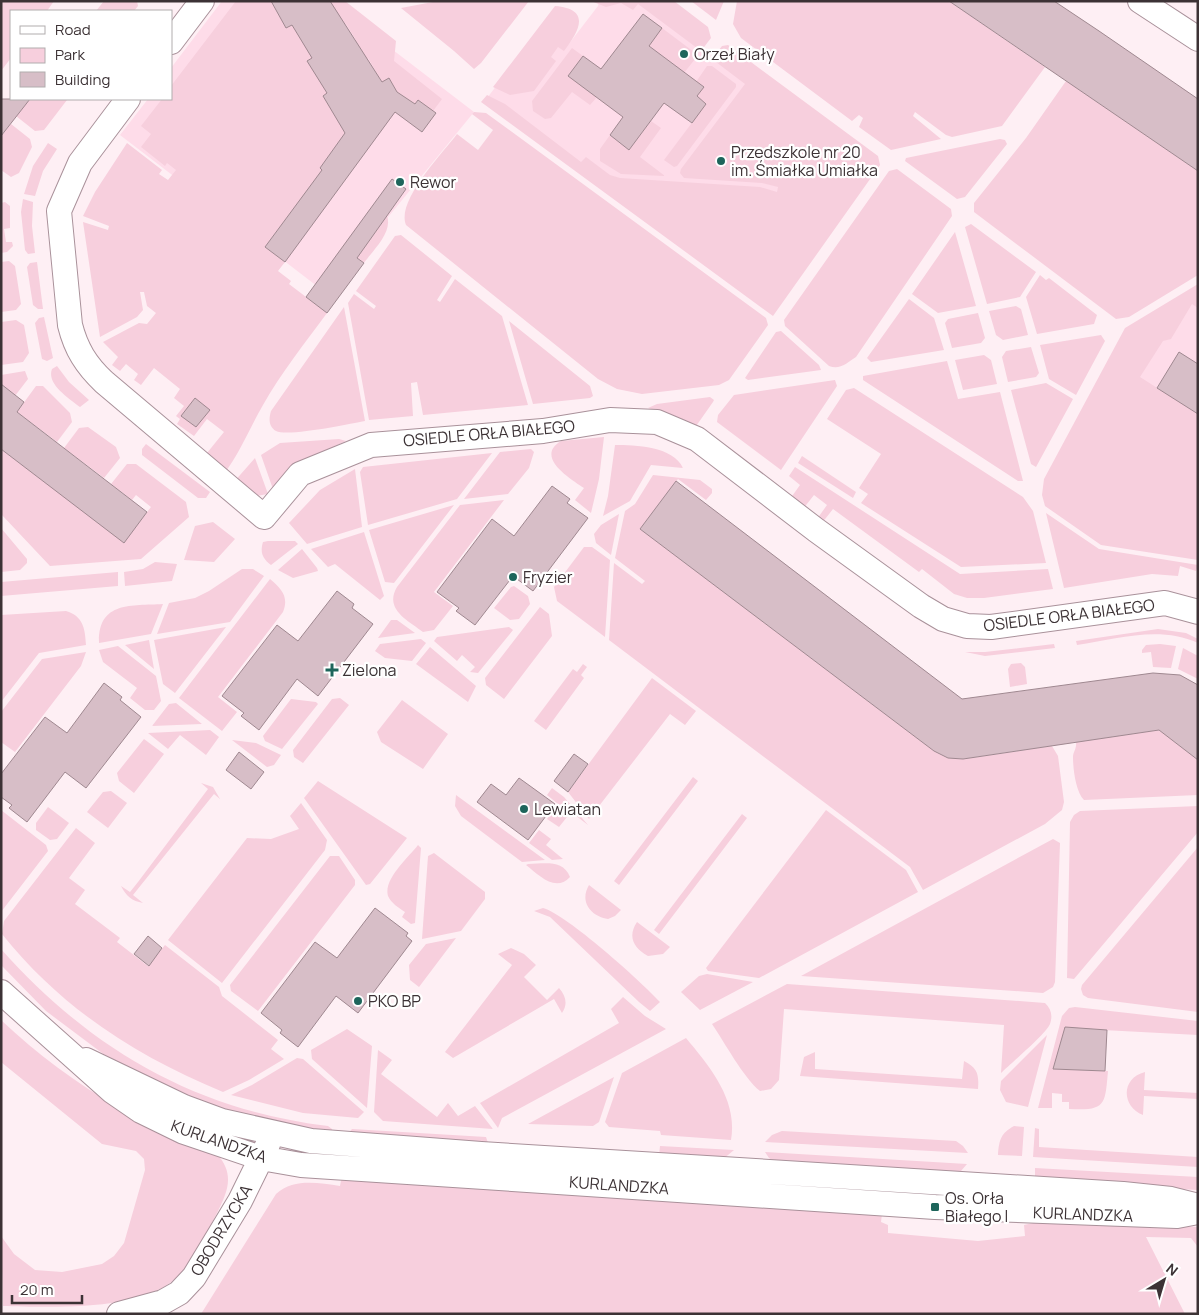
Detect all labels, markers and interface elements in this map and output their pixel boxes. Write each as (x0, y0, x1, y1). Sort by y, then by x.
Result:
legend (10, 10, 172, 100)
text: Road (55, 19, 91, 40)
place label: Orzeł Biały (694, 43, 775, 65)
text: Park (55, 44, 85, 65)
marker: Orzeł Biały (678, 48, 690, 60)
text: Building (55, 69, 110, 90)
place label: Przedszkole nr 20 im. Śmiałka Umiałka (731, 141, 878, 181)
marker: Przedszkole nr 20 im. Śmiałka Umiałka (715, 155, 727, 167)
place label: Rewor (410, 171, 457, 193)
marker: Rewor (394, 176, 406, 188)
street label: OSIEDLE ORŁA BIAŁEGO (402, 414, 576, 451)
place label: Fryzier (523, 566, 573, 588)
marker: Fryzier (507, 571, 519, 583)
street label: OSIEDLE ORŁA BIAŁEGO (982, 594, 1156, 636)
place label: Zielona (342, 659, 397, 681)
marker: Zielona (326, 664, 338, 676)
place label: Lewiatan (534, 798, 601, 820)
marker: Lewiatan (518, 803, 530, 815)
place label: PKO BP (368, 990, 421, 1012)
marker: PKO BP (352, 995, 364, 1007)
street label: KURLANDZKA (168, 1114, 270, 1168)
street label: KURLANDZKA (568, 1171, 670, 1199)
street label: OBODRZYCKA (185, 1180, 257, 1280)
place label: Os. Orła Białego I (945, 1187, 1008, 1227)
marker: Os. Orła Białego I (929, 1201, 941, 1213)
street label: KURLANDZKA (1033, 1201, 1133, 1227)
north arrow (1139, 1255, 1189, 1305)
text: N (1162, 1259, 1182, 1280)
scale bar (12, 1272, 82, 1304)
text: 20 m (20, 1279, 53, 1300)

